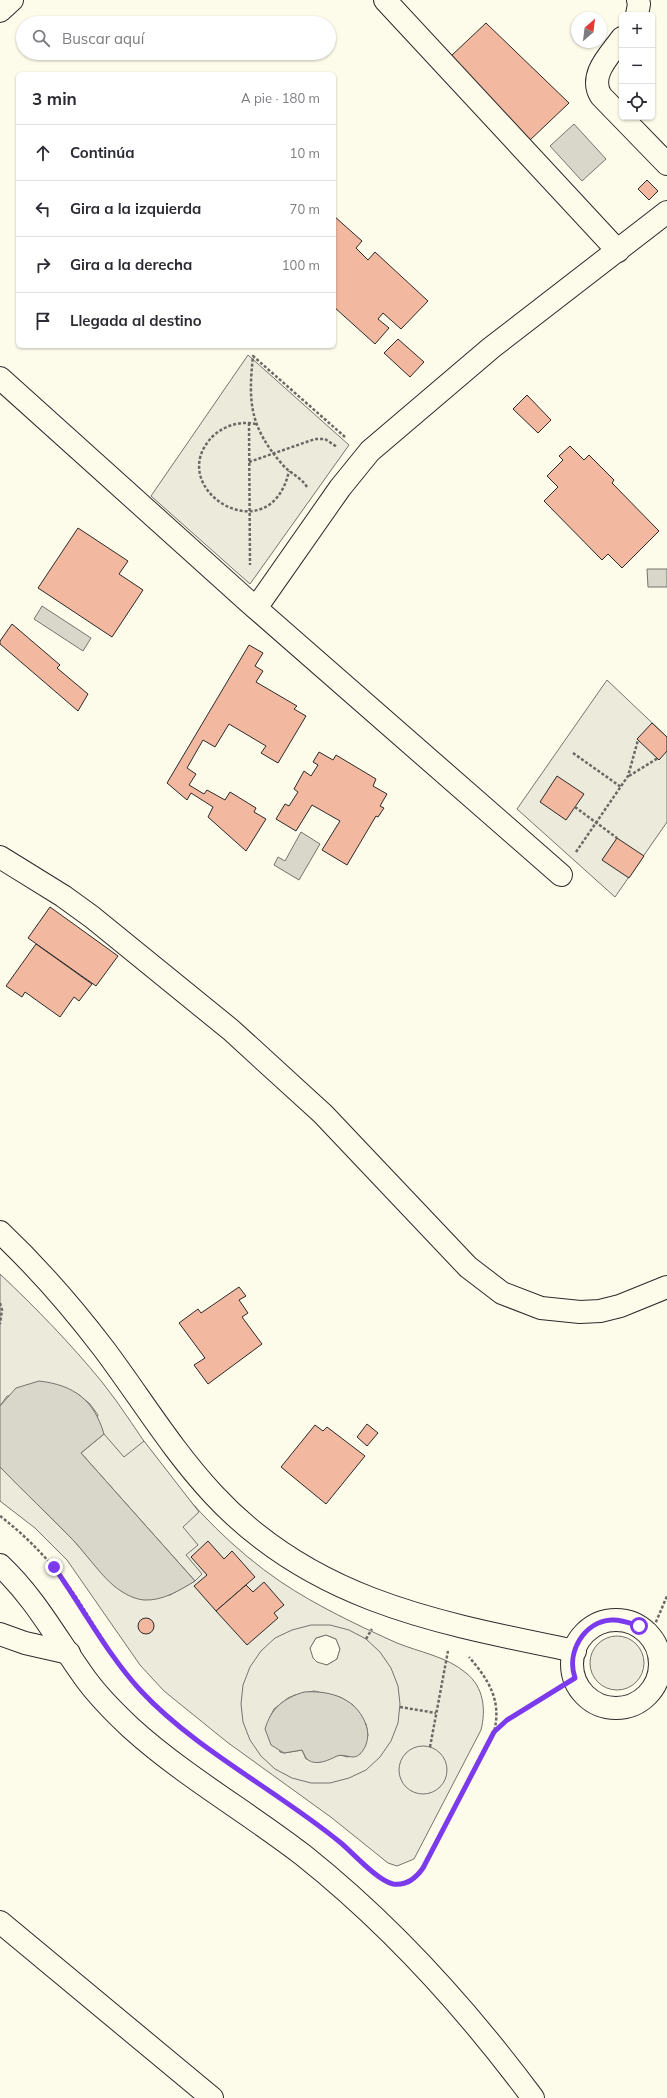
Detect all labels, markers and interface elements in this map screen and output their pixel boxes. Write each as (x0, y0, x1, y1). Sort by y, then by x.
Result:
north arrow (571, 12, 607, 48)
map controls (619, 12, 655, 120)
button: + (619, 12, 655, 48)
search box (16, 16, 336, 60)
icon: search (30, 27, 52, 49)
text: Buscar aquí (62, 29, 144, 48)
button: − (619, 48, 655, 84)
button: locate (619, 84, 655, 120)
text: 3 min (32, 88, 77, 109)
text: A pie · 180 m (241, 90, 320, 106)
icon: ahead (32, 142, 54, 164)
text: Continúa (70, 143, 135, 162)
text: 10 m (290, 145, 320, 161)
icon: left (32, 198, 54, 220)
text: Gira a la izquierda (70, 199, 201, 218)
text: 70 m (290, 201, 320, 217)
icon: right (32, 254, 54, 276)
text: Gira a la derecha (70, 255, 192, 274)
text: 100 m (282, 257, 320, 273)
icon: arrive (32, 310, 54, 332)
text: Llegada al destino (70, 311, 202, 330)
route end (45, 1558, 63, 1576)
route start (630, 1617, 648, 1635)

